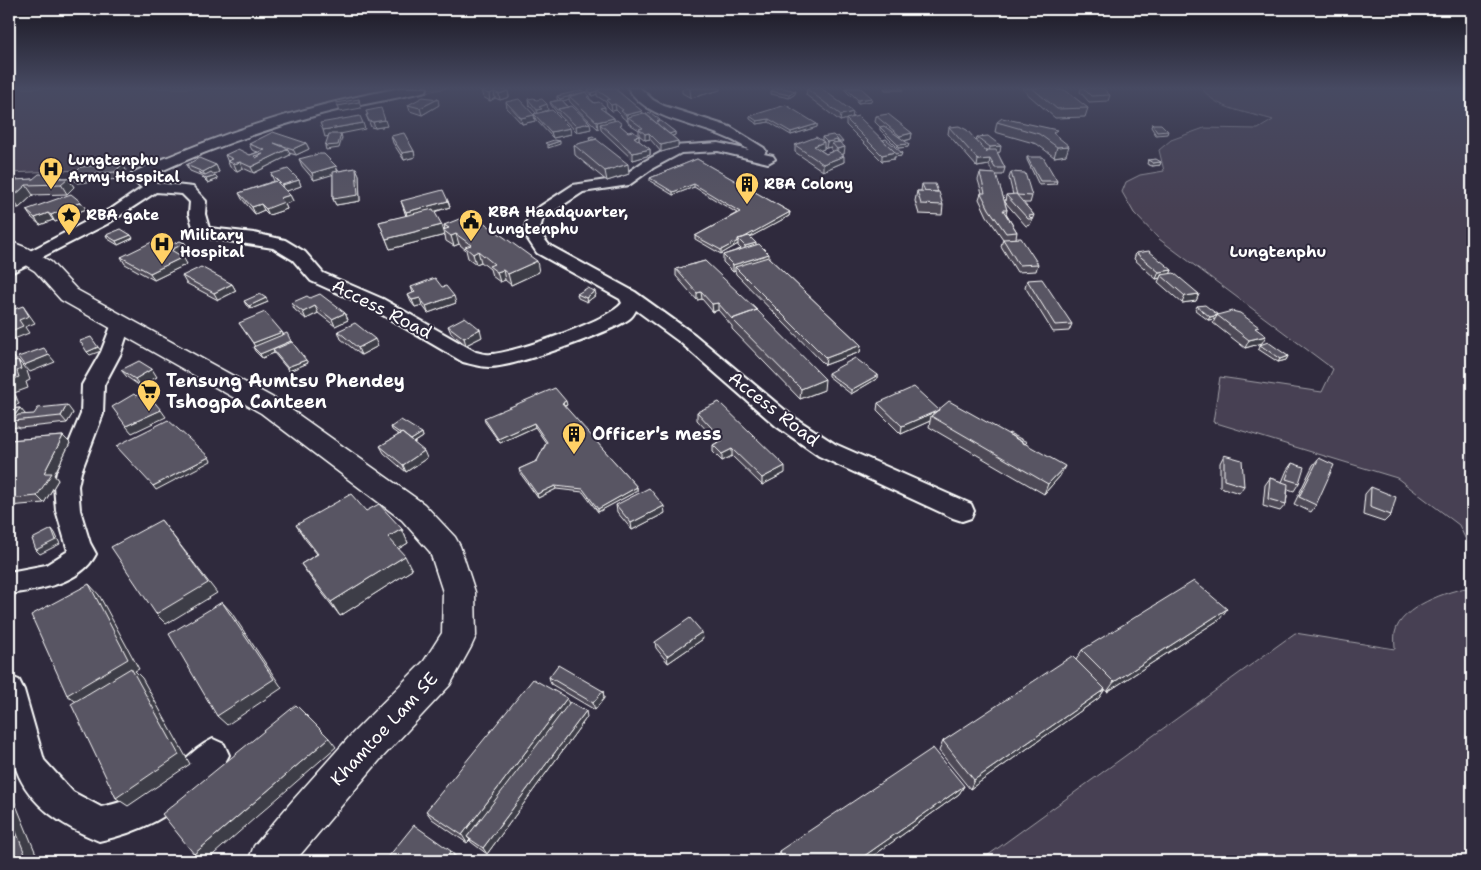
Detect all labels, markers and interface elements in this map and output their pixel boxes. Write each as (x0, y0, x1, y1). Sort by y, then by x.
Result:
place label: Lungtenphu Army Hospital (68, 150, 180, 187)
hospital icon: Lungtenphu Army Hospital (38, 156, 64, 190)
building icon: RBA Colony (734, 171, 760, 205)
place label: RBA Colony (764, 174, 853, 194)
place icon: RBA gate (56, 202, 82, 236)
place label: RBA Headquarter, Lungtenphu (488, 202, 628, 239)
place label: RBA gate (86, 205, 159, 225)
public building icon: RBA Headquarter, Lungtenphu (458, 208, 484, 242)
place label: Military Hospital (180, 225, 245, 262)
hospital icon: Military Hospital (149, 231, 175, 265)
district label: Lungtenphu (1230, 241, 1326, 262)
street label: Access Road (328, 273, 436, 345)
street label: Access Road (724, 366, 824, 452)
place label: Tensung Aumtsu Phendey Tshogpa Canteen (166, 369, 405, 414)
supermarket icon: Tensung Aumtsu Phendey Tshogpa Canteen (136, 378, 162, 412)
building icon: Officer's mess (561, 421, 587, 455)
place label: Officer's mess (592, 422, 721, 446)
street label: Khamtoe Lam SE (325, 667, 443, 791)

